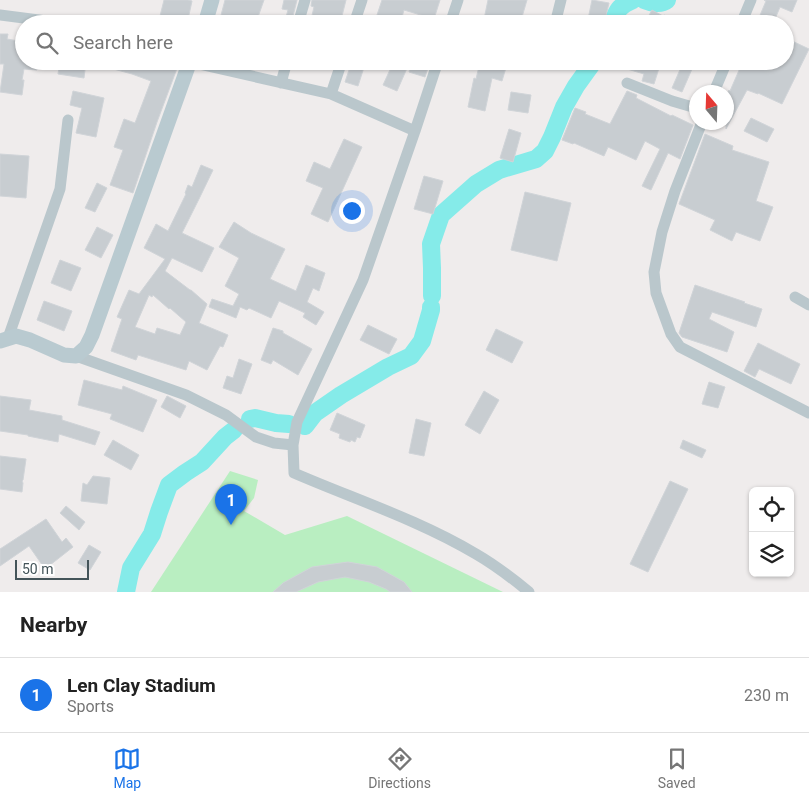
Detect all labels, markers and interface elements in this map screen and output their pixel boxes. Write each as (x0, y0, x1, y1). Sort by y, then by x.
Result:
search box (15, 15, 794, 70)
icon: search (33, 29, 61, 57)
text: Search here (73, 31, 173, 54)
north arrow (689, 85, 734, 130)
your location (339, 198, 365, 224)
pin: 1 (215, 484, 247, 525)
map controls (749, 487, 794, 577)
button: locate (749, 487, 794, 532)
button: layers (749, 532, 794, 577)
scale bar (15, 557, 89, 580)
text: 50 m (22, 561, 54, 577)
text: Nearby (20, 613, 87, 637)
text: Len Clay Stadium (67, 674, 216, 697)
text: 1 (31, 686, 41, 705)
text: 230 m (744, 686, 789, 705)
text: Sports (67, 697, 114, 716)
tab: Map (113, 745, 141, 791)
tab: Directions (368, 745, 431, 791)
tab: Saved (658, 745, 696, 791)

